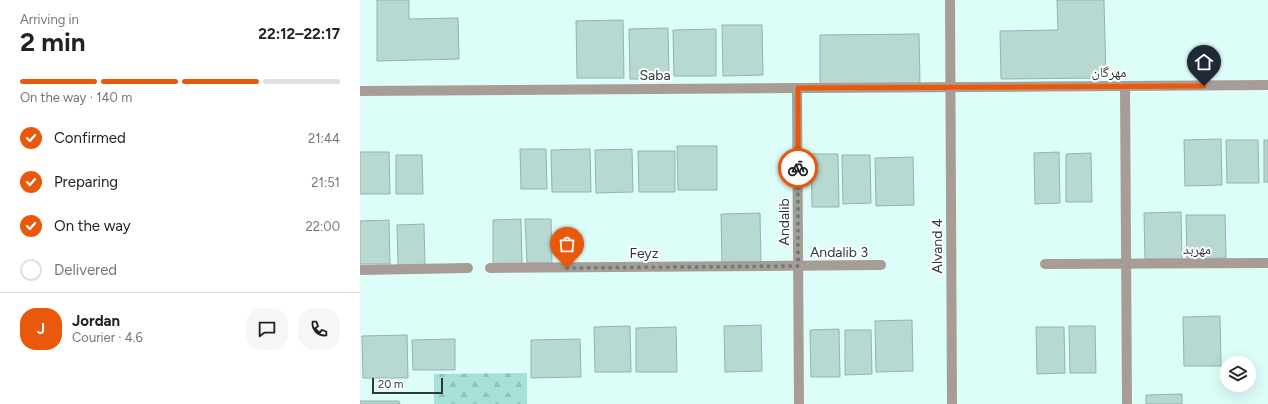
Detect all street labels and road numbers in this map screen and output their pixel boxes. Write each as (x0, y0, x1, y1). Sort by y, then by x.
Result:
street label: مهرگان (1092, 64, 1126, 81)
street label: Saba (639, 67, 671, 84)
street label: Andalib (776, 198, 793, 246)
street label: Alvand 4 (929, 218, 946, 273)
street label: مهربد (1183, 241, 1211, 258)
street label: Andalib 3 (810, 244, 868, 261)
street label: Feyz (629, 245, 659, 262)

